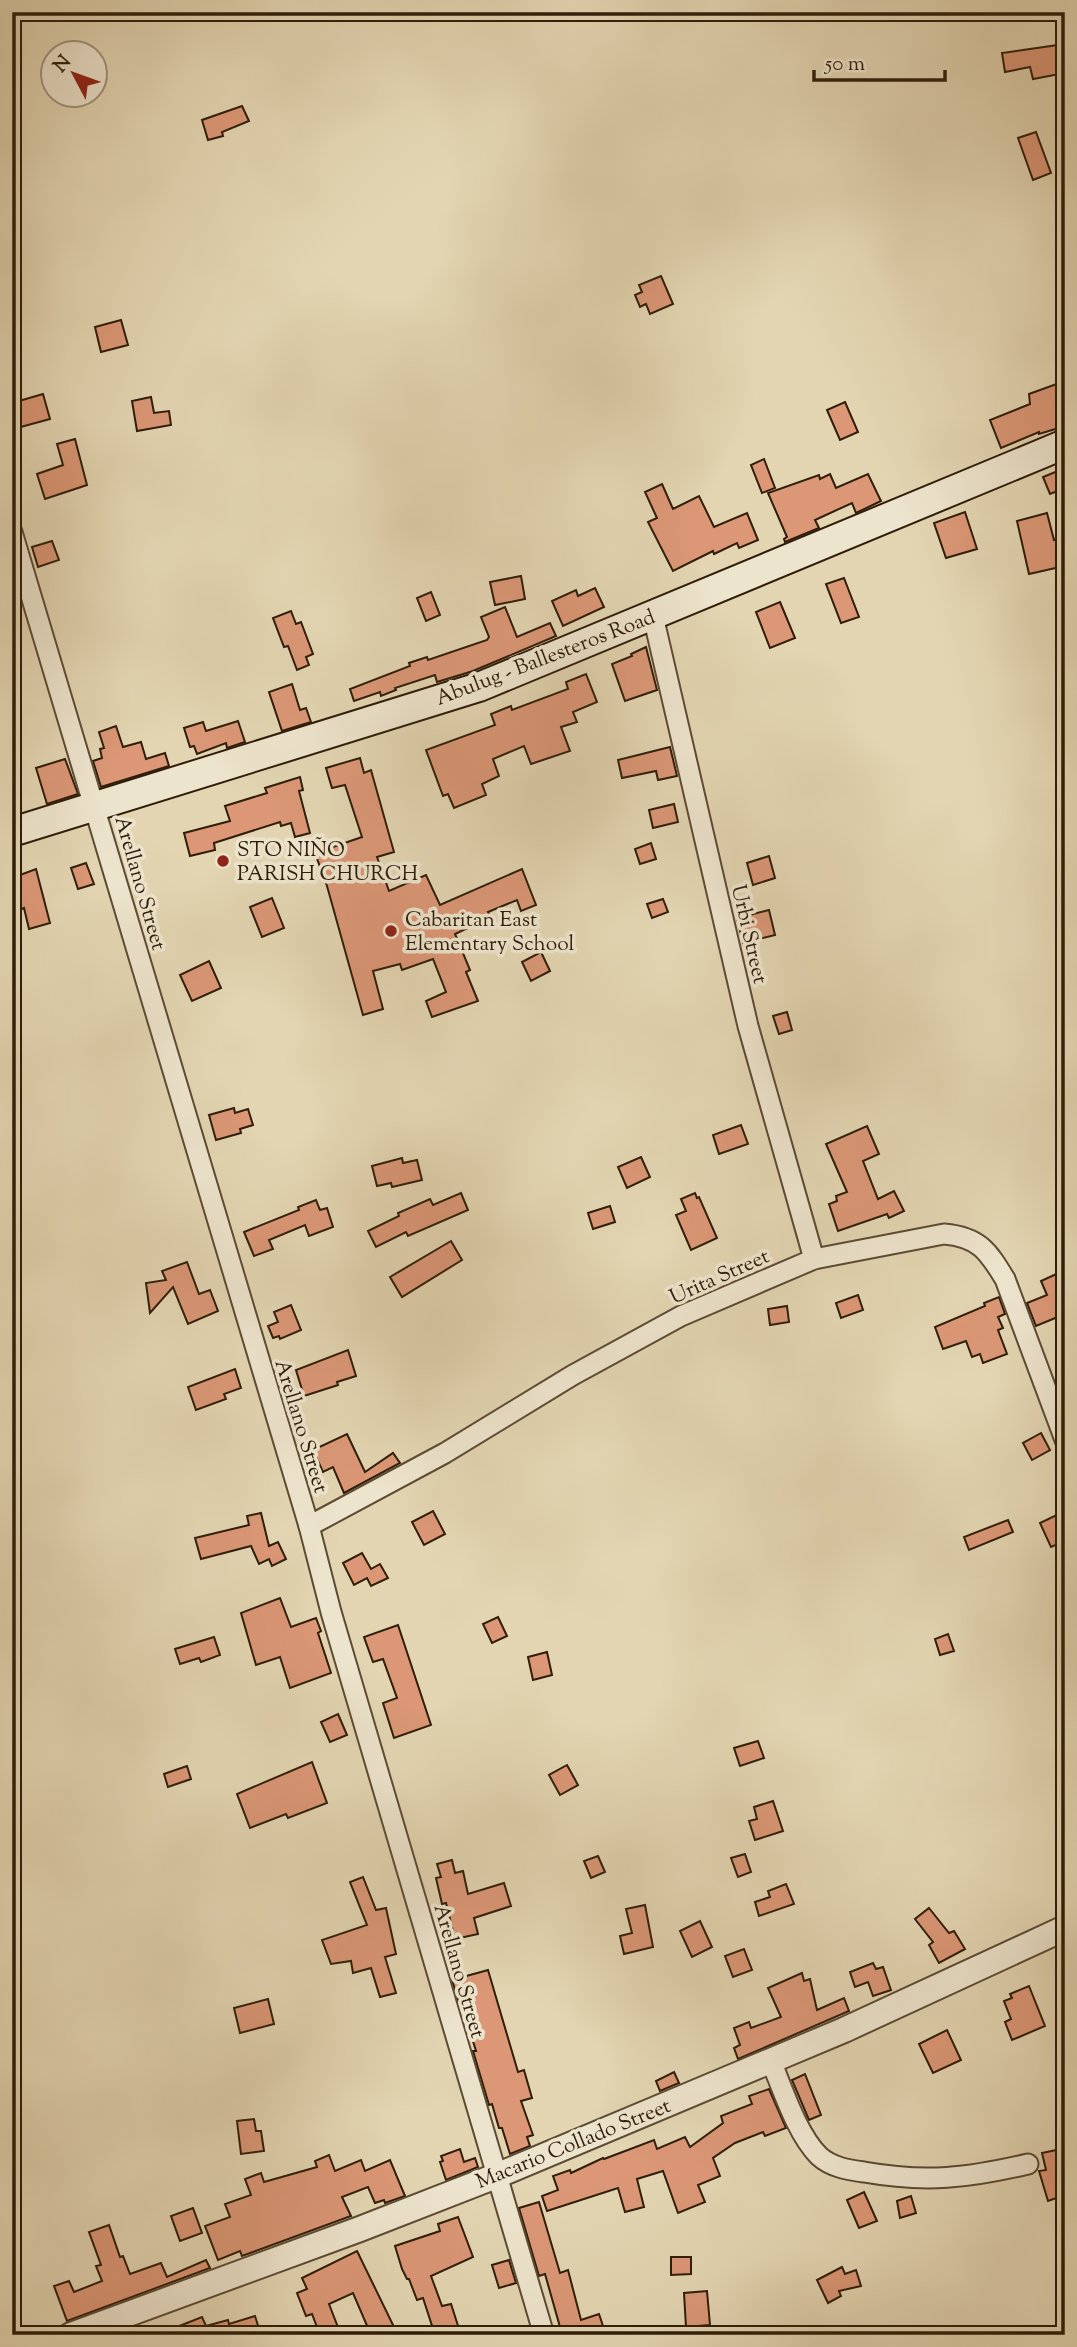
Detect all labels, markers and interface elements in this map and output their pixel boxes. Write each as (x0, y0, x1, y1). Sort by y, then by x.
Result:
north arrow (38, 38, 108, 108)
scale bar (814, 38, 946, 82)
text: N (48, 50, 78, 79)
text: 50 m (824, 50, 865, 80)
street label: Abulug - Ballesteros Road (431, 603, 660, 715)
street label: Arellano Street (106, 813, 173, 954)
place label: STO NIÑO PARISH CHURCH (237, 836, 419, 890)
marker: STO NIÑO PARISH CHURCH (215, 853, 231, 869)
street label: Urbi Street (722, 882, 774, 987)
place label: Cabaritan East Elementary School (405, 906, 575, 960)
marker: Cabaritan East Elementary School (383, 923, 399, 939)
street label: Urita Street (665, 1242, 775, 1313)
street label: Arellano Street (266, 1356, 335, 1497)
street label: Arellano Street (425, 1901, 492, 2042)
street label: Macario Collado Street (472, 2092, 676, 2198)

